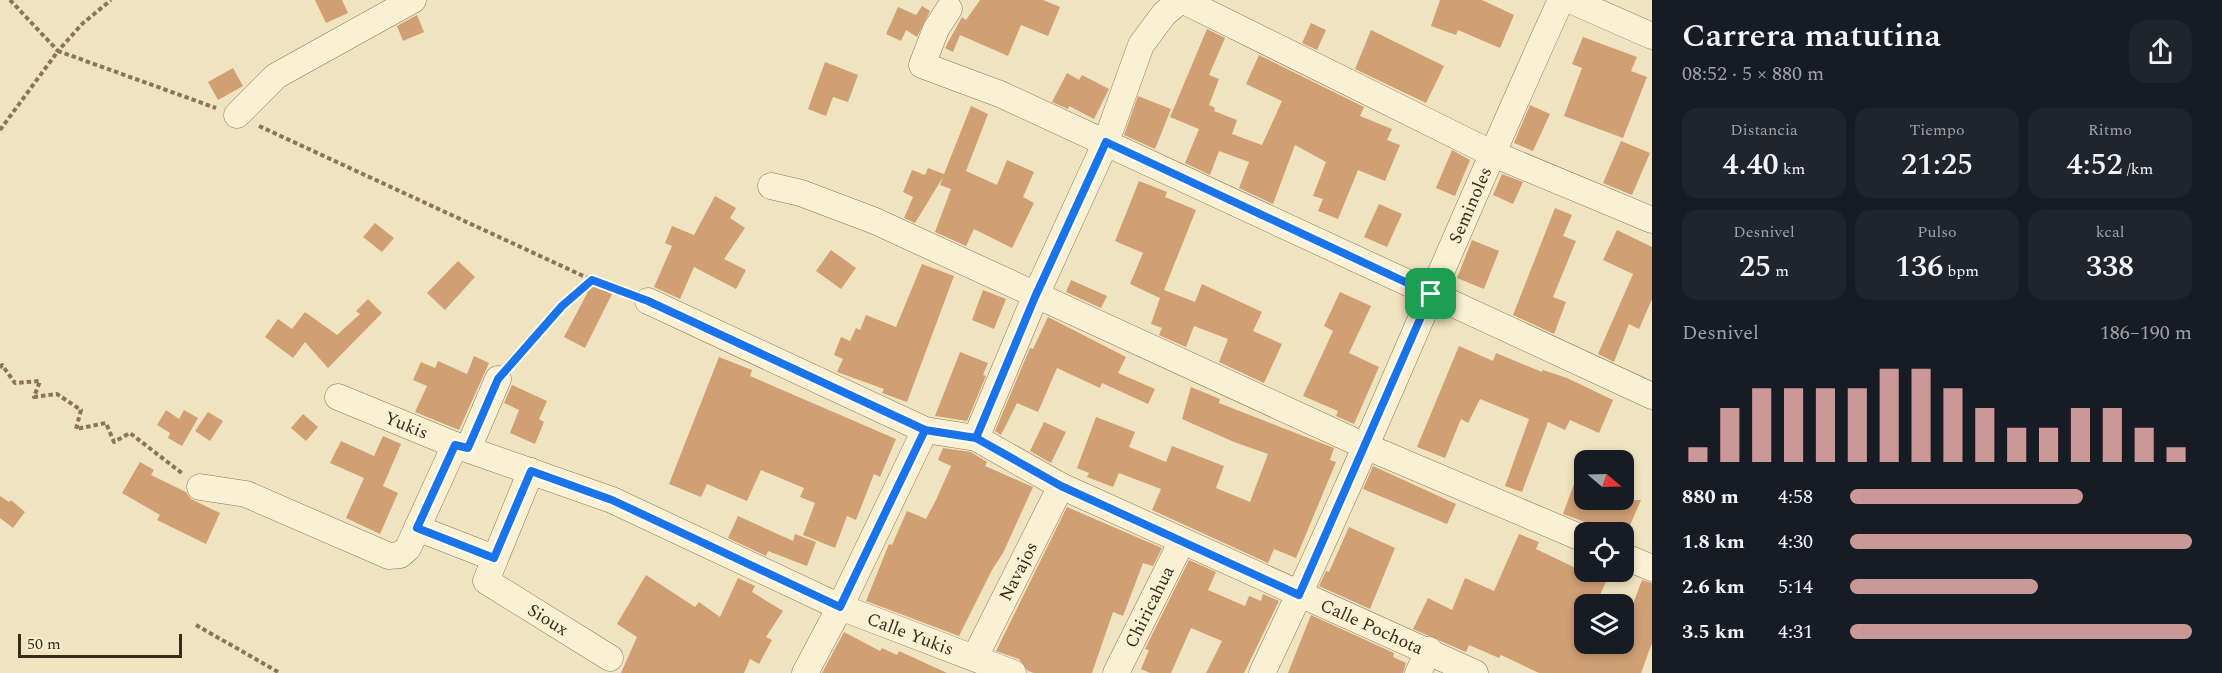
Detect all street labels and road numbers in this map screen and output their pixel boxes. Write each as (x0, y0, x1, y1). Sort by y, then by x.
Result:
street label: Seminoles (1441, 162, 1499, 248)
street label: Yukis (380, 404, 433, 446)
street label: Navajos (992, 537, 1044, 606)
street label: Chiricahua (1117, 561, 1181, 652)
street label: Calle Pochota (1316, 591, 1428, 662)
street label: Sioux (522, 597, 574, 643)
street label: Calle Yukis (863, 605, 958, 663)

